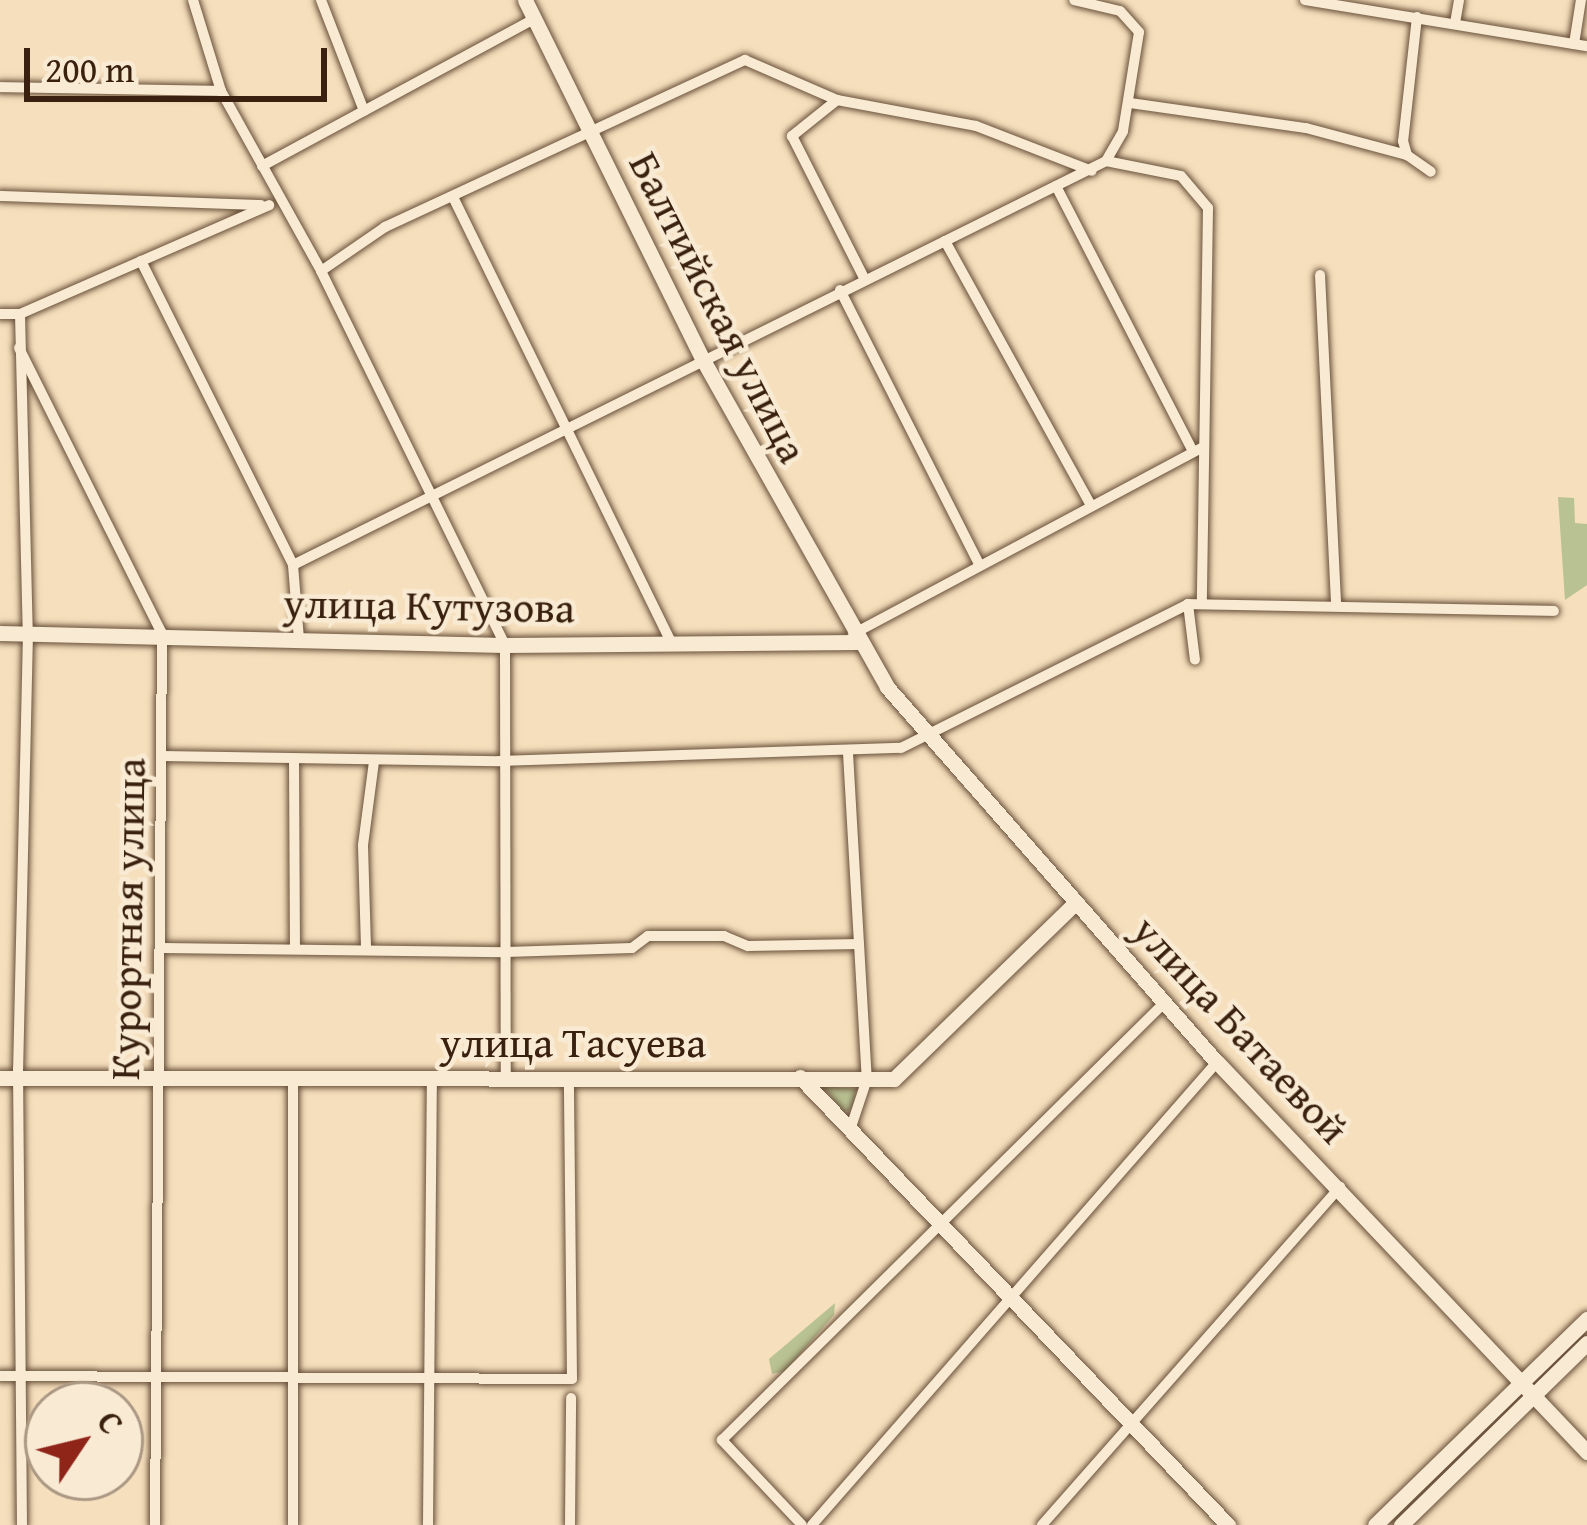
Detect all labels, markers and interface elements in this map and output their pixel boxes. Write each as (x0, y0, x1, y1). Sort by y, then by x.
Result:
scale bar (30, 24, 333, 98)
text: 200 m (45, 42, 134, 95)
street label: Балтийская улица (619, 143, 819, 471)
street label: улица Кутузова (283, 577, 575, 633)
street label: Курортная улица (99, 757, 155, 1081)
street label: улица Батаевой (1123, 905, 1359, 1153)
street label: улица Тасуева (440, 1017, 706, 1067)
north arrow (24, 1381, 144, 1501)
text: С (86, 1401, 136, 1443)

